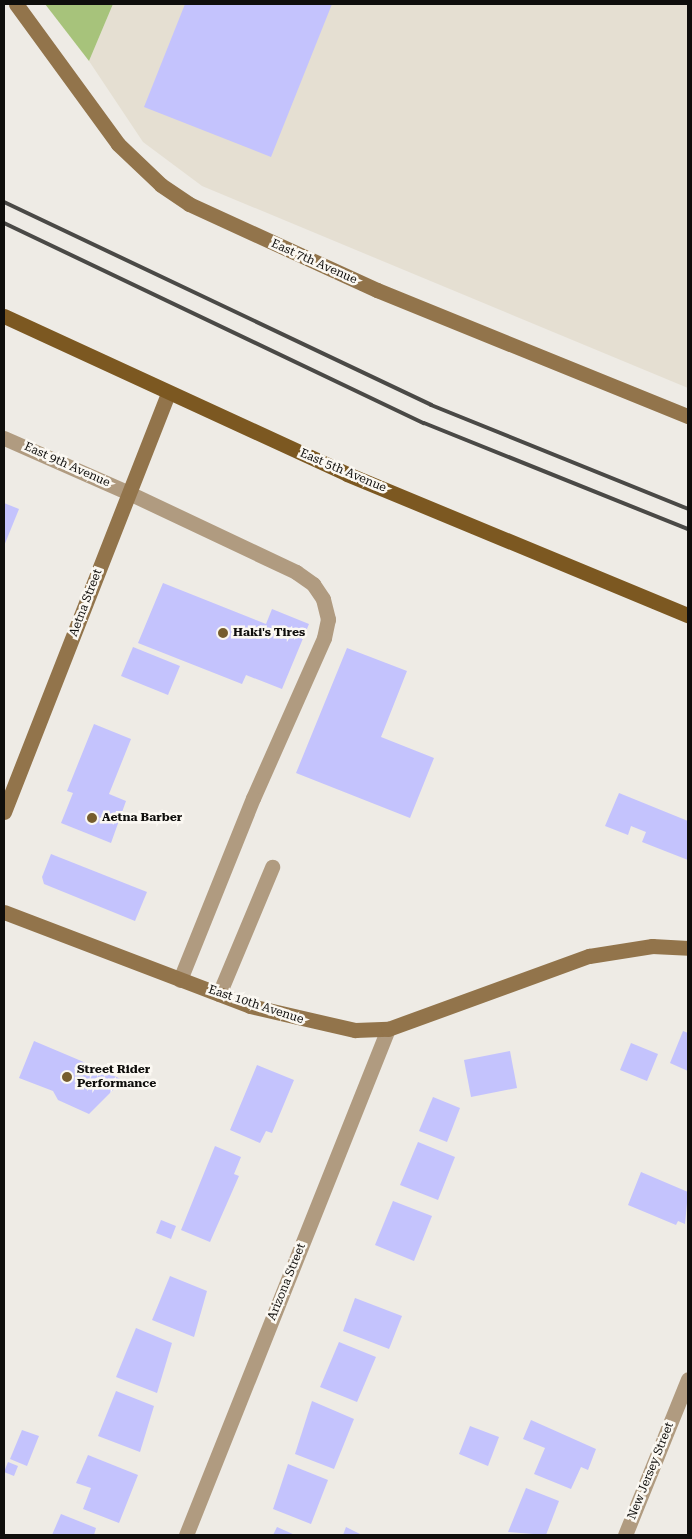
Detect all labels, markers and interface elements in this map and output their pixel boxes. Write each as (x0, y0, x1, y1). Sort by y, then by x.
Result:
street label: East 7th Avenue (269, 237, 359, 287)
street label: East 9th Avenue (22, 440, 112, 490)
street label: East 5th Avenue (298, 446, 388, 496)
street label: Aetna Street (67, 567, 105, 639)
place label: Haki's Tires (233, 626, 305, 640)
marker: Haki's Tires (217, 627, 229, 639)
place label: Aetna Barber (102, 811, 182, 825)
marker: Aetna Barber (86, 812, 98, 824)
street label: East 10th Avenue (207, 983, 305, 1027)
place label: Street Rider Performance (77, 1063, 156, 1091)
marker: Street Rider Performance (61, 1071, 73, 1083)
street label: Arizona Street (265, 1241, 309, 1323)
street label: New Jersey Street (625, 1420, 677, 1522)

